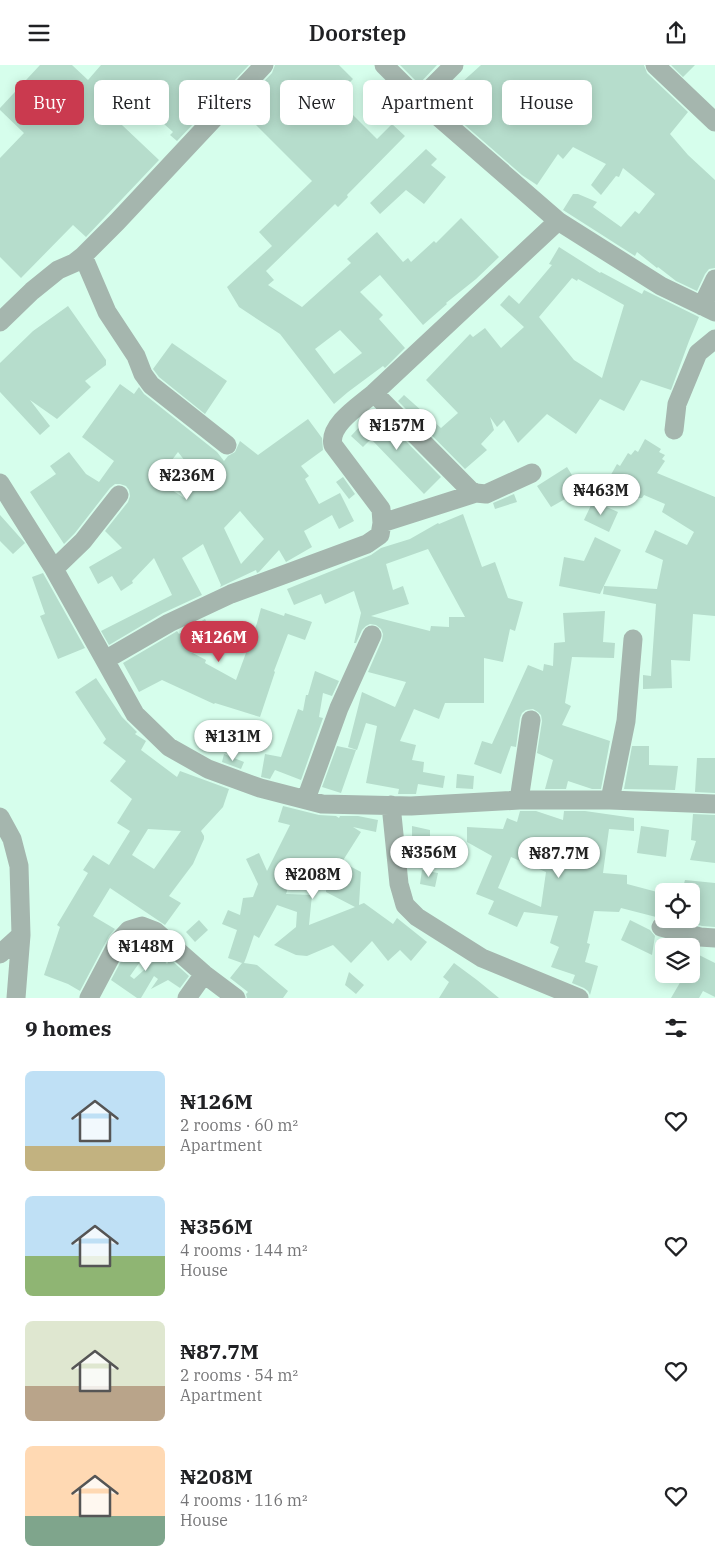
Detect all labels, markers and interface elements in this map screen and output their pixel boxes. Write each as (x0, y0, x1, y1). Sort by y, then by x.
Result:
text: Doorstep (309, 18, 406, 47)
icon: menu (25, 19, 53, 47)
icon: share (662, 19, 690, 47)
chip: Buy (15, 80, 84, 125)
chip: Rent (94, 80, 169, 125)
chip: Filters (179, 80, 270, 125)
chip: New (280, 80, 353, 125)
chip: Apartment (363, 80, 492, 125)
chip: House (502, 80, 592, 125)
pin: ₦157M (362, 409, 432, 451)
text: ₦157M (369, 415, 425, 435)
pin: ₦236M (152, 459, 222, 501)
text: ₦236M (159, 465, 215, 485)
pin: ₦463M (566, 473, 636, 516)
text: ₦463M (573, 480, 629, 500)
pin: ₦126M (184, 621, 254, 663)
text: ₦126M (191, 627, 247, 647)
pin: ₦131M (198, 719, 268, 762)
text: ₦131M (205, 726, 261, 746)
pin: ₦356M (394, 835, 464, 878)
pin: ₦87.7M (518, 837, 600, 879)
text: ₦356M (401, 842, 457, 862)
text: ₦87.7M (529, 843, 589, 863)
pin: ₦208M (278, 857, 348, 900)
text: ₦208M (285, 864, 341, 884)
map controls (655, 883, 700, 983)
button: locate (655, 883, 700, 928)
pin: ₦148M (111, 929, 181, 972)
text: ₦148M (118, 936, 174, 956)
button: layers (655, 938, 700, 983)
text: 9 homes (25, 1014, 111, 1042)
icon: filters (662, 1014, 690, 1042)
text: ₦126M (180, 1087, 253, 1115)
icon: home (65, 1091, 125, 1151)
icon: heart (662, 1107, 690, 1135)
text: 2 rooms · 60 m² (180, 1115, 298, 1135)
text: Apartment (180, 1135, 262, 1155)
text: ₦356M (180, 1212, 253, 1240)
icon: home (65, 1216, 125, 1276)
icon: heart (662, 1232, 690, 1260)
text: 4 rooms · 144 m² (180, 1240, 308, 1260)
text: House (180, 1260, 228, 1280)
text: ₦87.7M (180, 1337, 259, 1365)
icon: home (65, 1341, 125, 1401)
icon: heart (662, 1357, 690, 1385)
text: 2 rooms · 54 m² (180, 1365, 298, 1385)
text: Apartment (180, 1385, 262, 1405)
text: ₦208M (180, 1462, 253, 1490)
icon: home (65, 1466, 125, 1526)
icon: heart (662, 1482, 690, 1510)
text: 4 rooms · 116 m² (180, 1490, 308, 1510)
text: House (180, 1510, 228, 1530)

